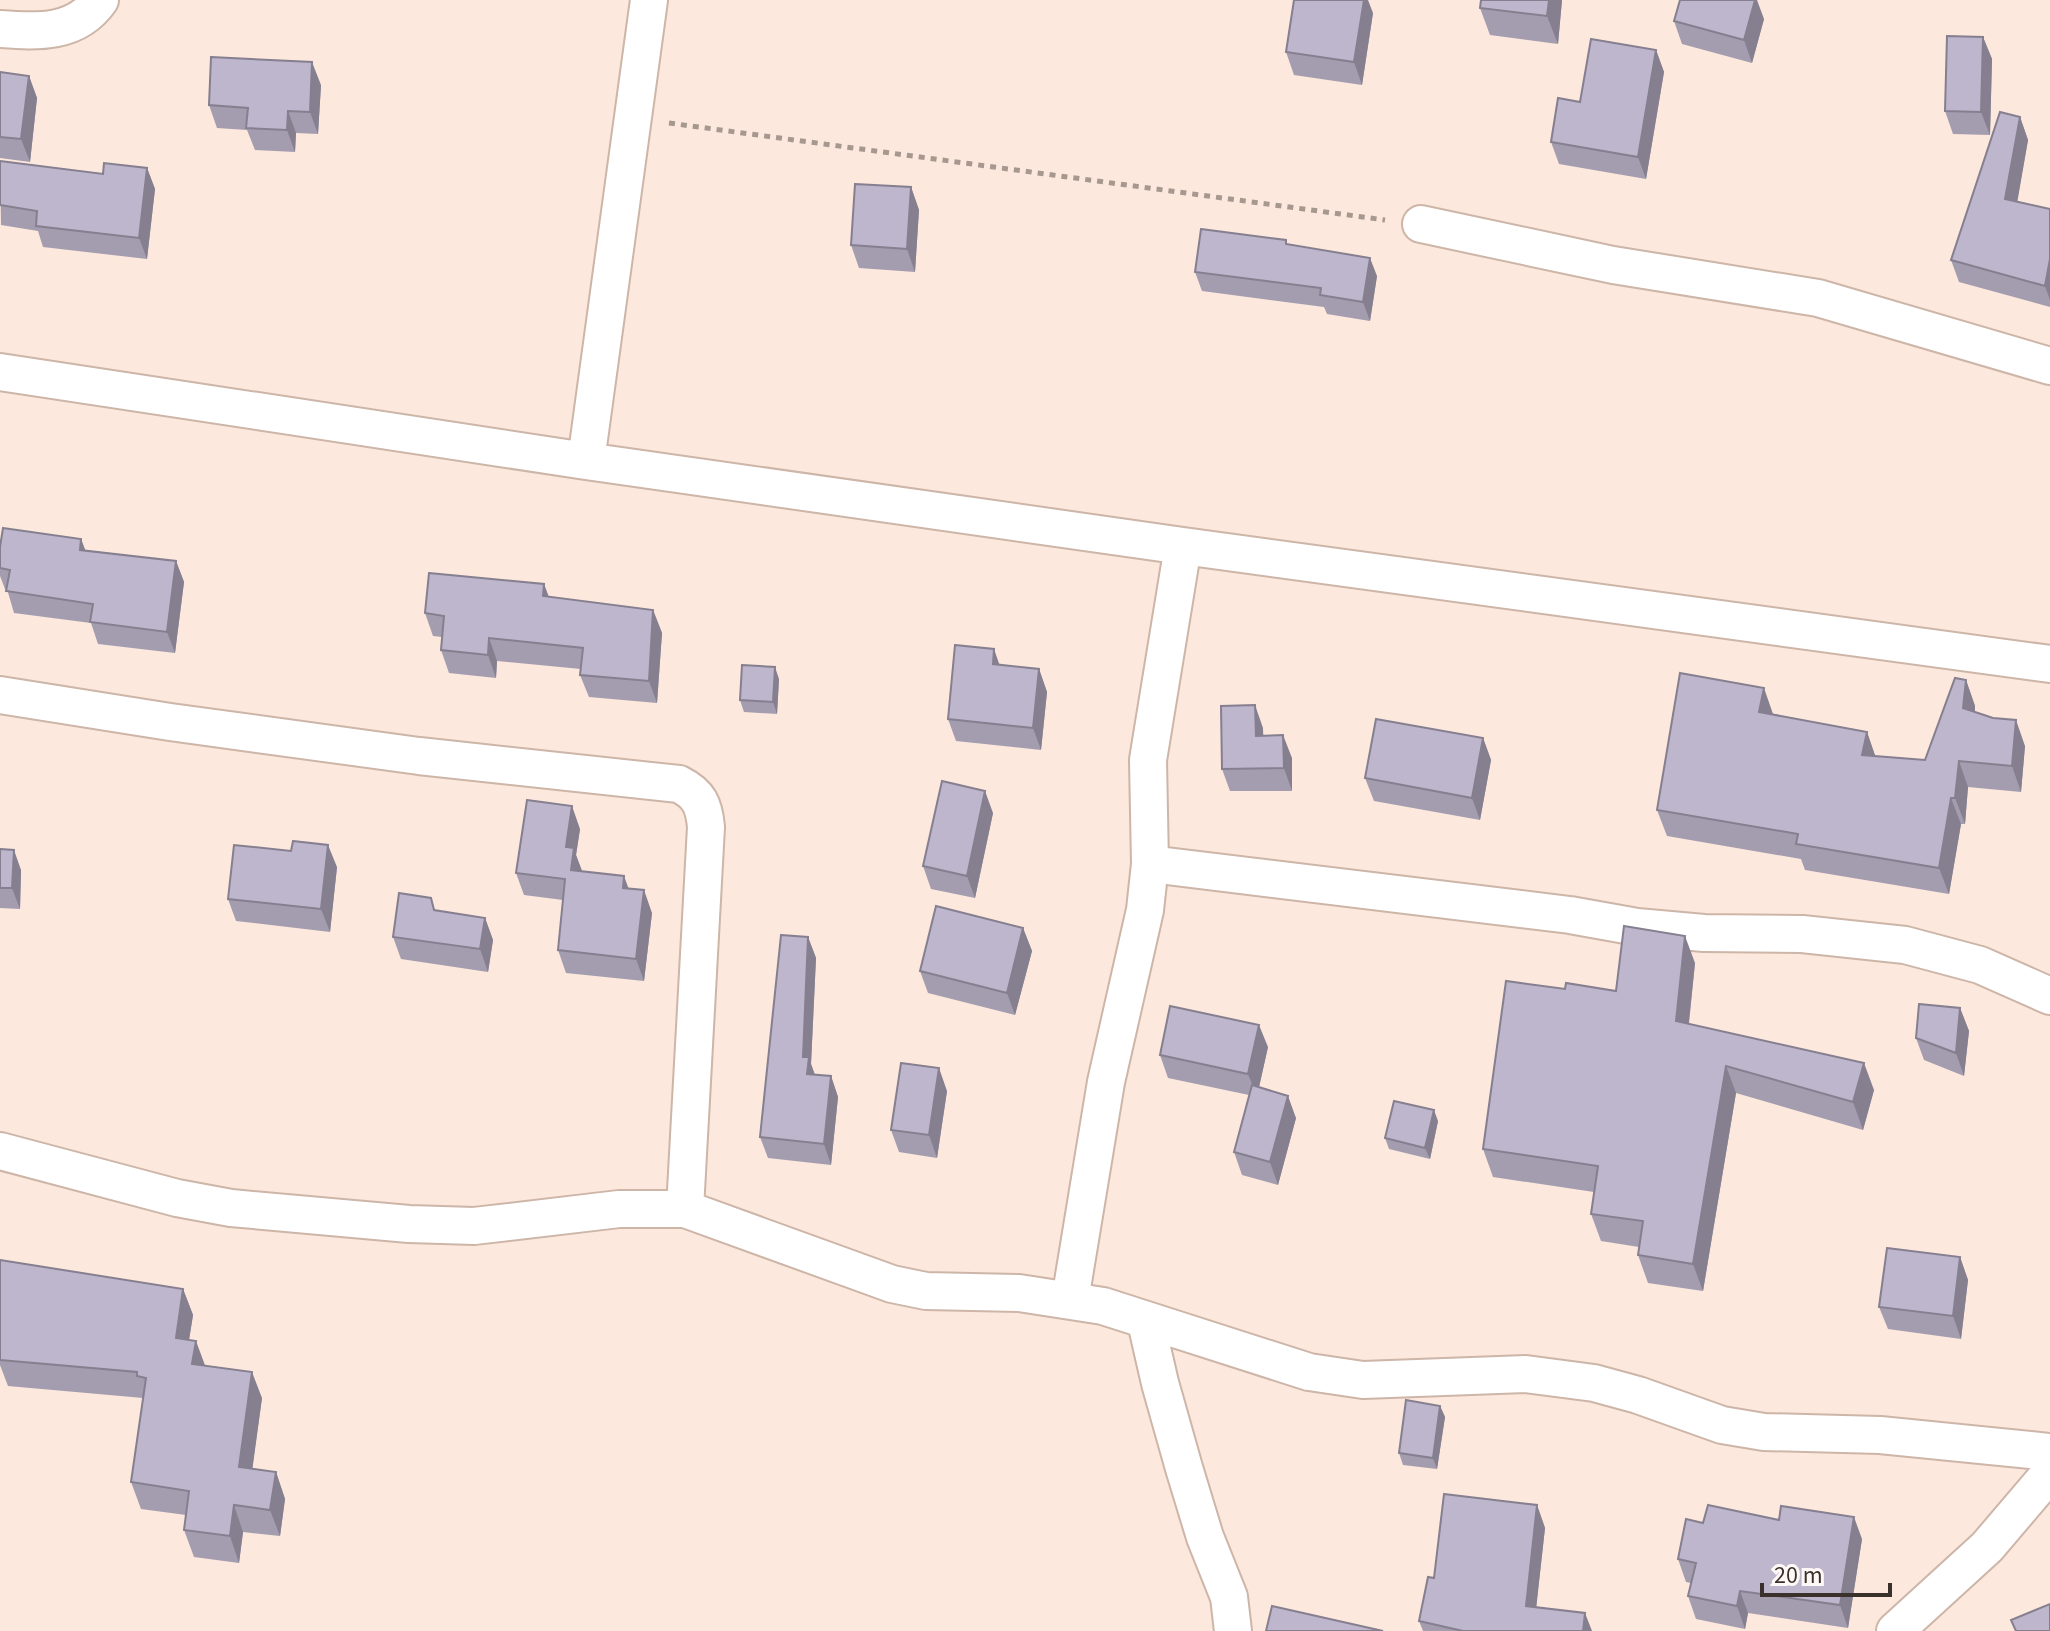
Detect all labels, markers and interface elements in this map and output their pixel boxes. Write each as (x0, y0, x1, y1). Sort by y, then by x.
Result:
scale bar (1762, 1547, 1890, 1597)
text: 20 m (1774, 1558, 1823, 1593)

